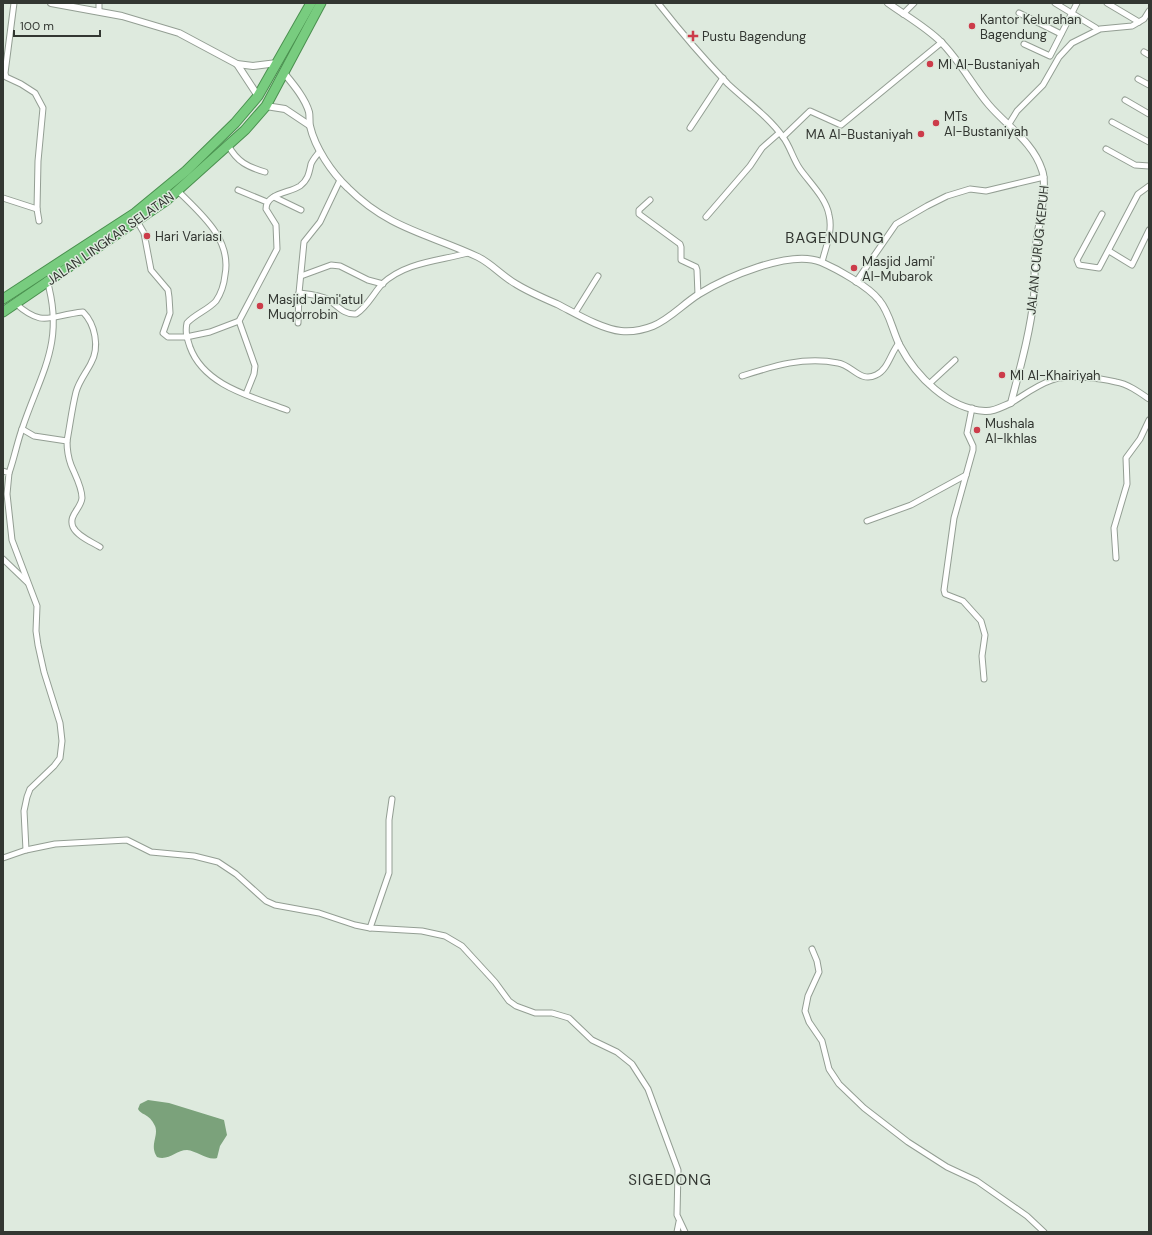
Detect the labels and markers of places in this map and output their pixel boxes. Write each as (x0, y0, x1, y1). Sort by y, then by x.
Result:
place label: Kantor Kelurahan Bagendung (980, 11, 1082, 43)
marker: Kantor Kelurahan Bagendung (967, 21, 977, 31)
place label: Pustu Bagendung (702, 28, 806, 45)
marker: Pustu Bagendung (687, 30, 699, 42)
place label: MI Al-Bustaniyah (938, 56, 1040, 73)
marker: MI Al-Bustaniyah (925, 59, 935, 69)
place label: MTs Al-Bustaniyah (944, 108, 1028, 140)
marker: MTs Al-Bustaniyah (931, 118, 941, 128)
place label: MA Al-Bustaniyah (806, 126, 913, 143)
marker: MA Al-Bustaniyah (916, 129, 926, 139)
place label: Hari Variasi (155, 228, 222, 245)
marker: Hari Variasi (142, 231, 152, 241)
place label: Masjid Jami' Al-Mubarok (862, 253, 935, 285)
marker: Masjid Jami' Al-Mubarok (849, 263, 859, 273)
place label: Masjid Jami'atul Muqorrobin (268, 291, 363, 323)
marker: Masjid Jami'atul Muqorrobin (255, 301, 265, 311)
place label: MI Al-Khairiyah (1010, 367, 1101, 384)
marker: MI Al-Khairiyah (997, 370, 1007, 380)
place label: Mushala Al-Ikhlas (985, 415, 1037, 447)
marker: Mushala Al-Ikhlas (972, 425, 982, 435)

